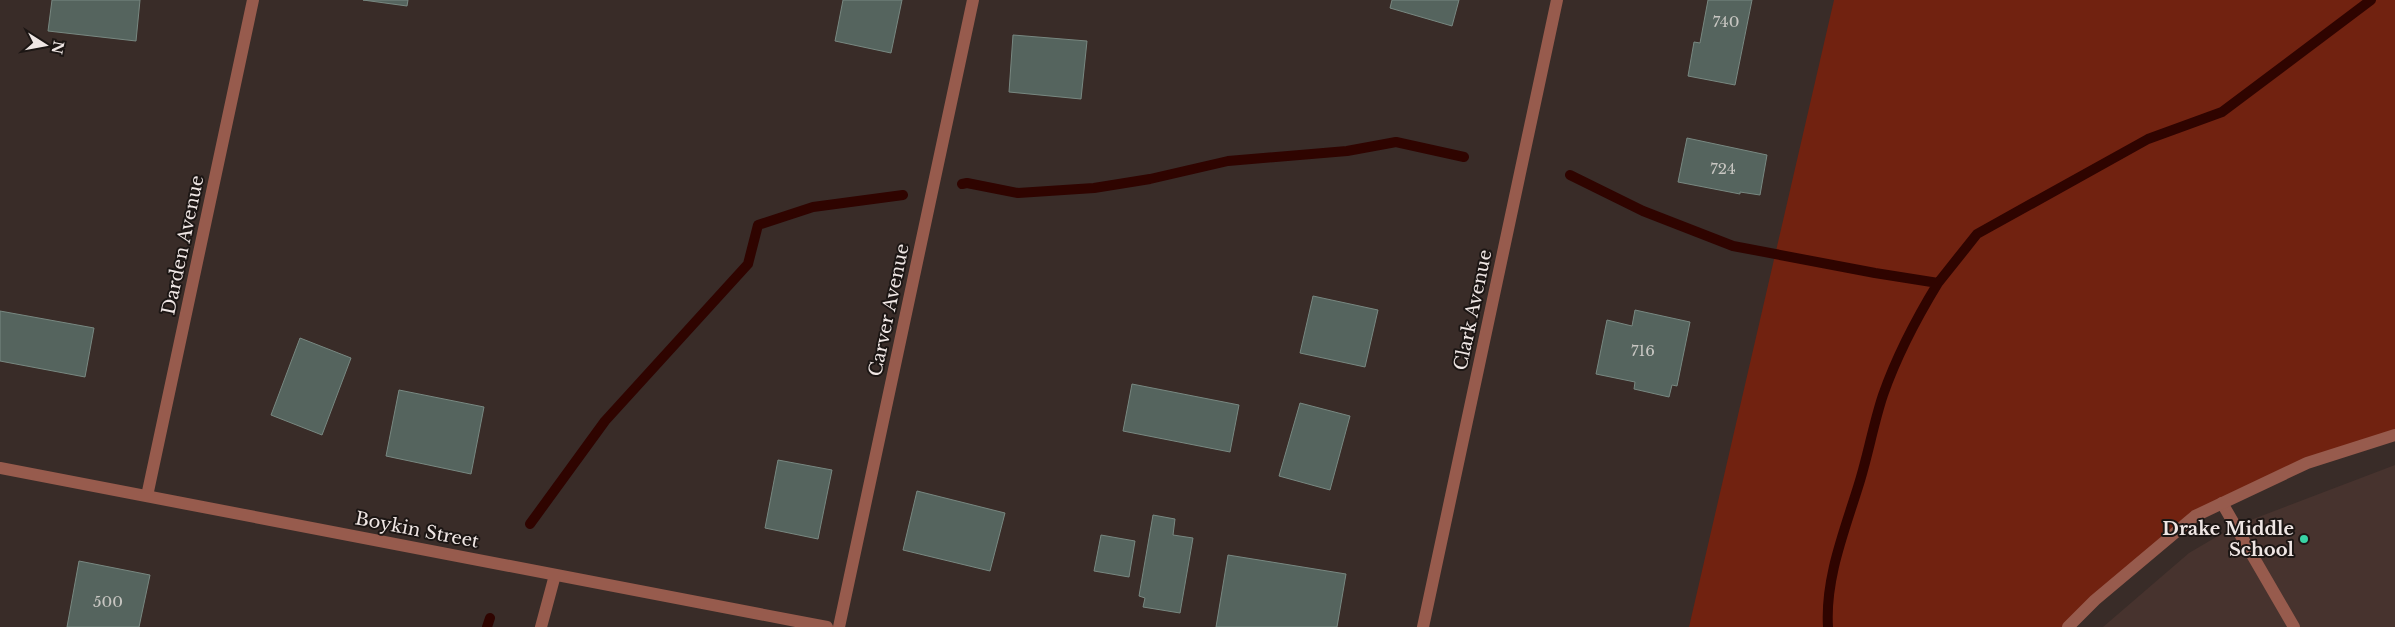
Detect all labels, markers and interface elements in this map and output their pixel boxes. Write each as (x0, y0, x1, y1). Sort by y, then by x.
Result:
house number: 740 (1713, 12, 1739, 31)
north arrow (20, 20, 70, 70)
text: N (48, 39, 68, 56)
house number: 724 (1710, 159, 1736, 178)
street label: Darden Avenue (157, 173, 209, 317)
street label: Carver Avenue (864, 242, 914, 378)
street label: Clark Avenue (1449, 248, 1497, 372)
house number: 716 (1631, 341, 1655, 360)
street label: Boykin Street (353, 507, 481, 553)
place label: Drake Middle School (2162, 518, 2295, 561)
marker: Drake Middle School (2298, 533, 2310, 545)
house number: 500 (93, 592, 123, 611)

